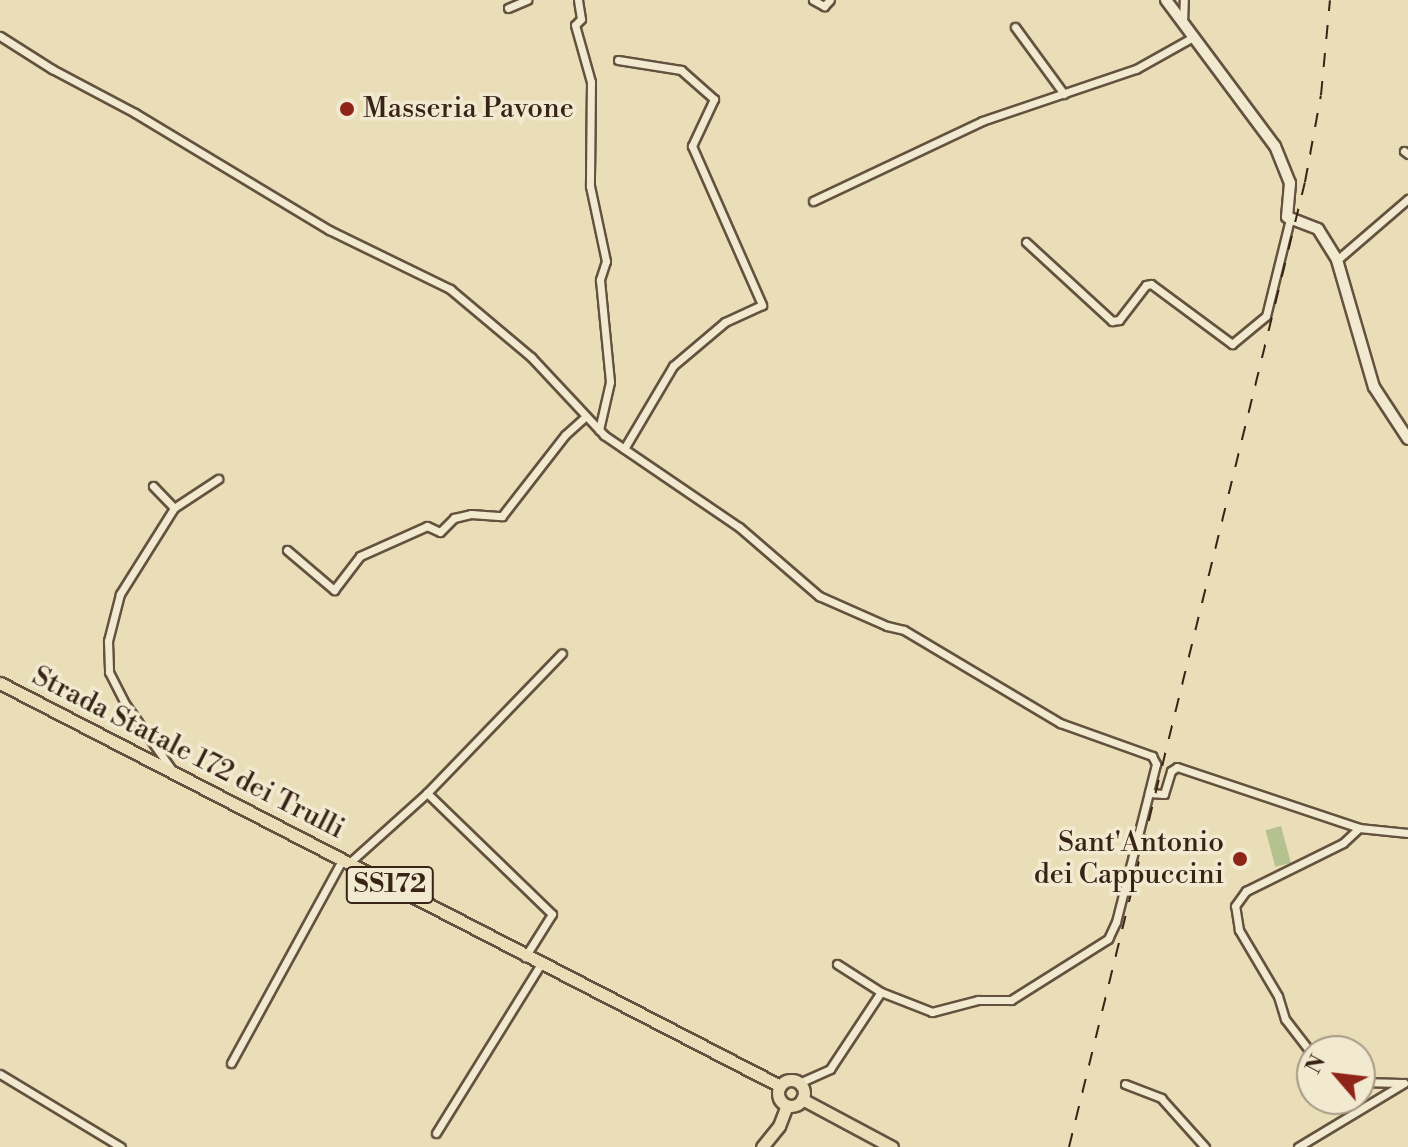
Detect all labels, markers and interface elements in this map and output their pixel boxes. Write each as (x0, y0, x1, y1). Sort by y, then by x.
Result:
place label: Masseria Pavone (363, 92, 574, 126)
marker: Masseria Pavone (338, 100, 356, 118)
street label: Strada Statale 172 dei Trulli (26, 660, 350, 846)
place label: Sant'Antonio dei Cappuccini (1034, 826, 1224, 892)
marker: Sant'Antonio dei Cappuccini (1231, 850, 1249, 868)
road number: SS172 (344, 863, 436, 907)
north arrow (1296, 1035, 1376, 1115)
text: N (1300, 1050, 1332, 1078)

